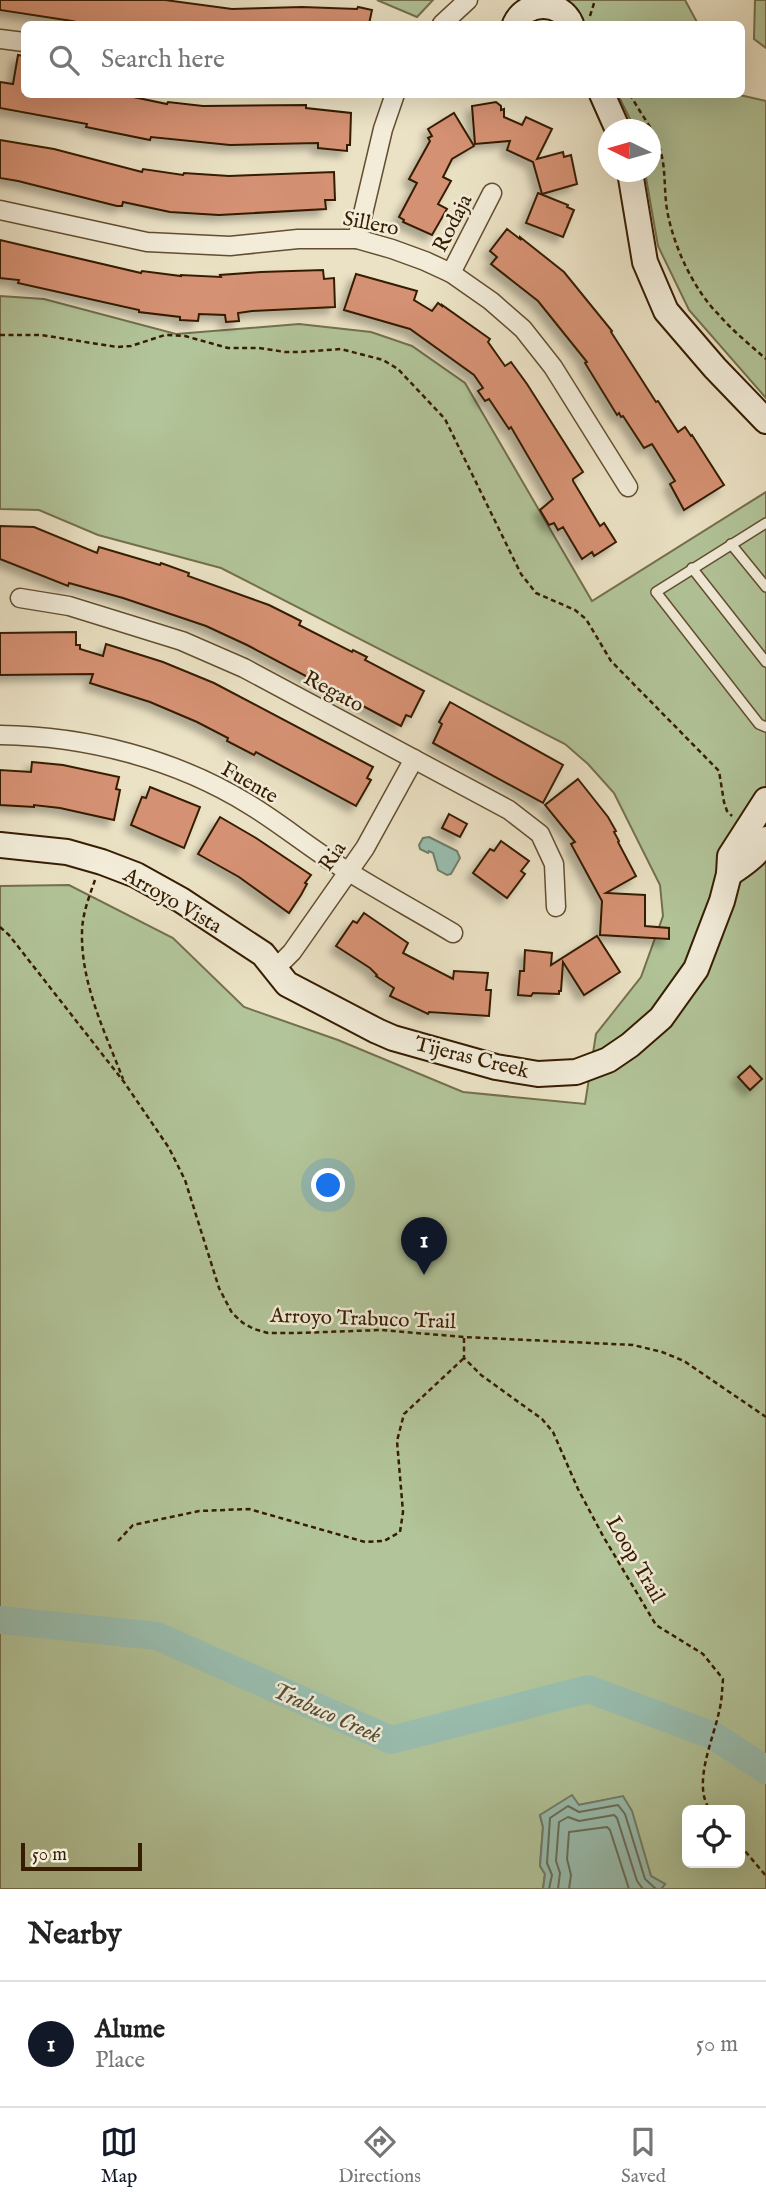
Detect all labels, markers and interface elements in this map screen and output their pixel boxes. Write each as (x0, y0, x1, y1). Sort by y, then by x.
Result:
search box (21, 21, 745, 98)
icon: search (45, 41, 83, 79)
text: Search here (101, 43, 225, 76)
north arrow (598, 119, 661, 182)
street label: Rodaja (427, 189, 480, 257)
street label: Sillero (340, 206, 401, 243)
street label: Regato (299, 665, 368, 719)
street label: Fuente (216, 756, 283, 811)
street label: Ria (313, 836, 354, 877)
street label: Arroyo Vista (117, 862, 227, 941)
street label: Tijeras Creek (411, 1031, 533, 1086)
your location (311, 1168, 345, 1202)
pin: 1 (401, 1217, 447, 1275)
street label: Arroyo Trabuco Trail (269, 1303, 457, 1336)
street label: Loop Trail (599, 1512, 670, 1608)
water label: Trabuco Creek (267, 1676, 385, 1750)
map controls (682, 1805, 745, 1868)
button: locate (682, 1805, 745, 1868)
scale bar (21, 1840, 142, 1872)
text: 50 m (32, 1843, 67, 1867)
text: Nearby (28, 1916, 121, 1954)
text: Alume (95, 2013, 165, 2046)
text: 1 (47, 2030, 55, 2059)
text: 50 m (696, 2030, 738, 2059)
text: Place (95, 2046, 145, 2075)
tab: Map (100, 2123, 138, 2189)
tab: Directions (338, 2123, 421, 2189)
tab: Saved (621, 2123, 666, 2189)

